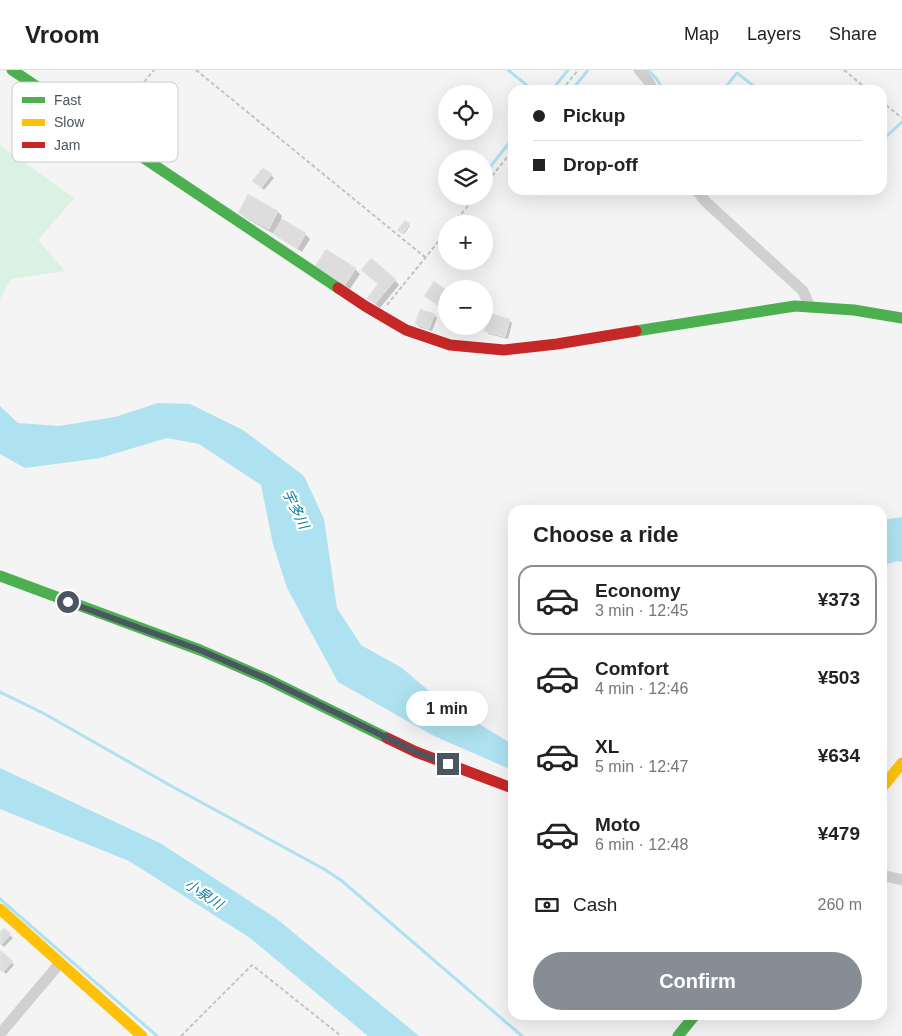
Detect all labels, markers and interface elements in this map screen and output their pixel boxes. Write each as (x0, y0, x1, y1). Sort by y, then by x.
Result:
text: Vroom (25, 21, 100, 48)
text: Map (684, 24, 719, 44)
text: Layers (747, 24, 801, 44)
text: Share (829, 24, 877, 44)
legend (12, 82, 178, 162)
map controls (438, 85, 493, 335)
button: locate (438, 85, 493, 140)
text: Fast (54, 92, 81, 108)
text: Pickup (563, 105, 625, 126)
text: Slow (54, 114, 85, 130)
text: Jam (54, 137, 80, 153)
button: layers (438, 150, 493, 205)
text: Drop-off (563, 154, 638, 175)
button: + (438, 215, 493, 270)
button: − (438, 280, 493, 335)
water label: 宇多川 (280, 487, 313, 533)
text: Choose a ride (533, 522, 678, 547)
icon: car (535, 578, 580, 623)
text: Economy (595, 580, 681, 601)
text: ¥373 (818, 589, 860, 610)
route start (57, 591, 79, 613)
text: 3 min · 12:45 (595, 602, 688, 619)
icon: car (535, 656, 580, 701)
text: Comfort (595, 658, 669, 679)
text: ¥503 (818, 667, 860, 688)
text: 4 min · 12:46 (595, 680, 688, 697)
callout: 1 min (407, 692, 489, 726)
text: 1 min (426, 700, 468, 717)
icon: car (535, 734, 580, 779)
text: XL (595, 736, 619, 757)
text: ¥634 (818, 745, 860, 766)
route end (437, 753, 459, 775)
text: 5 min · 12:47 (595, 758, 688, 775)
icon: car (535, 812, 580, 857)
text: Moto (595, 814, 640, 835)
text: ¥479 (818, 823, 860, 844)
text: 6 min · 12:48 (595, 836, 688, 853)
water label: 小泉川 (182, 876, 228, 913)
icon: cash (533, 891, 561, 919)
text: Cash (573, 894, 617, 915)
text: 260 m (818, 896, 862, 913)
button: Confirm (533, 952, 862, 1010)

